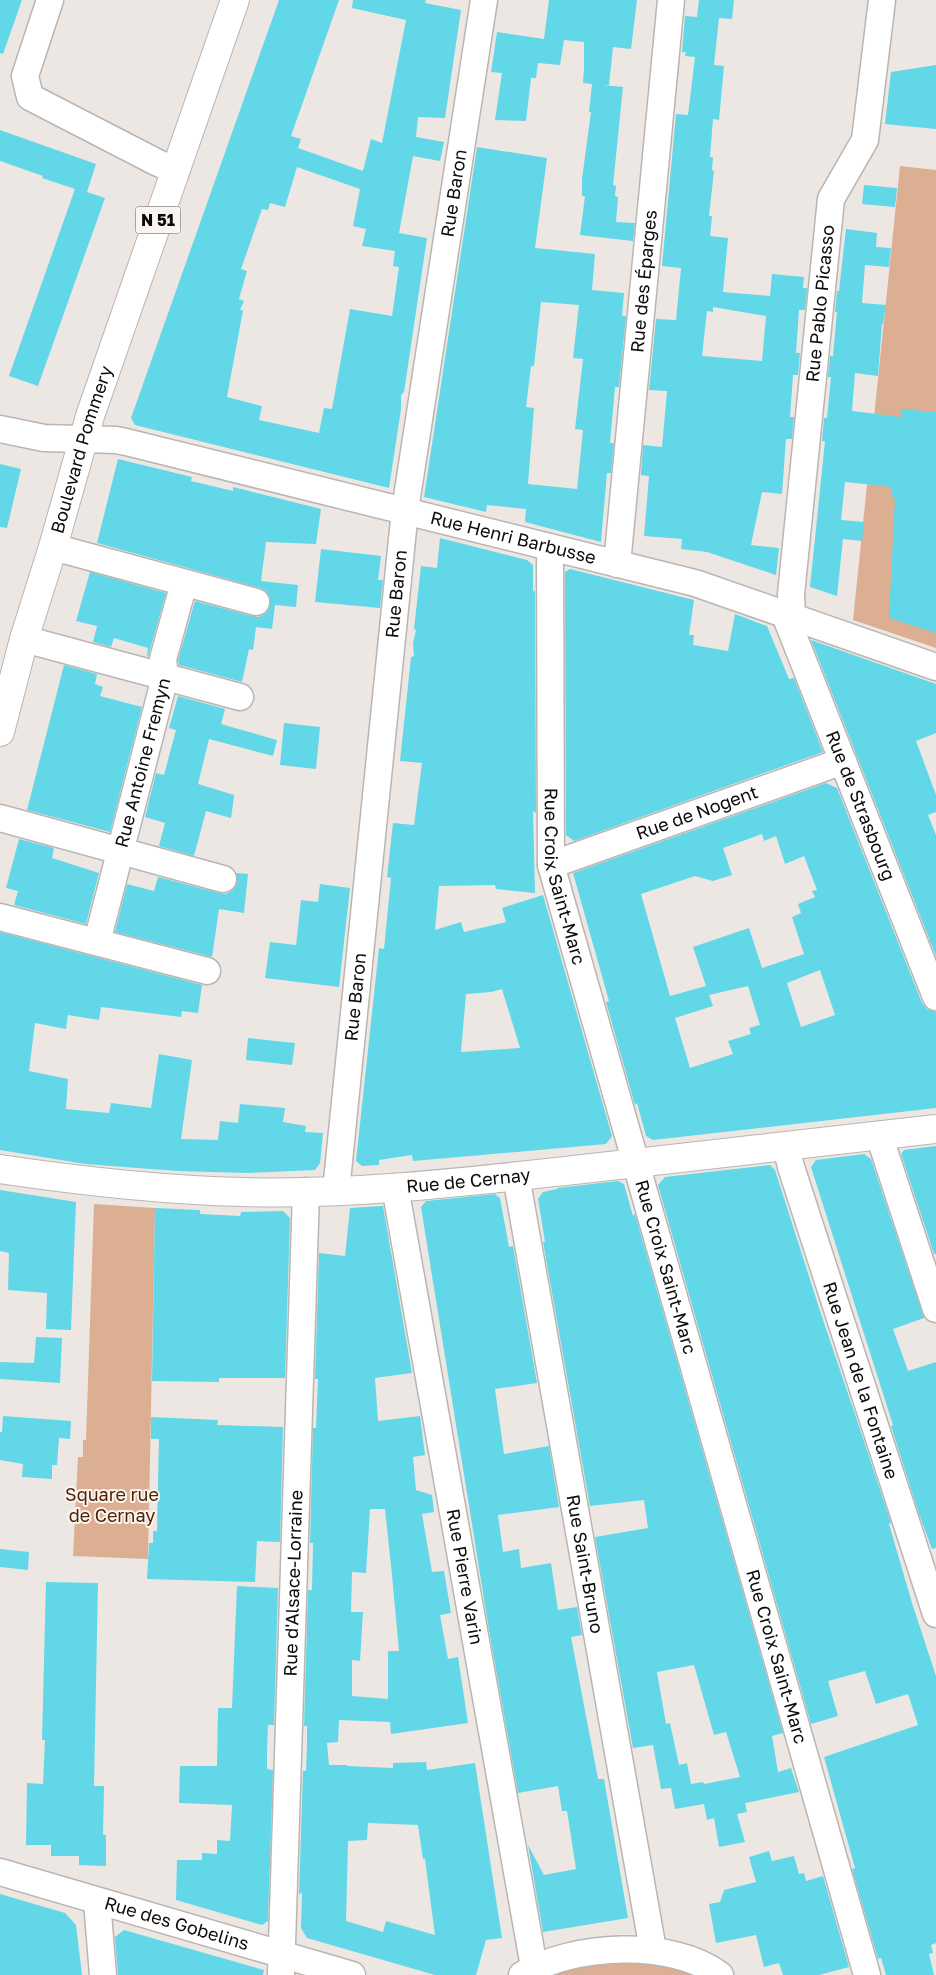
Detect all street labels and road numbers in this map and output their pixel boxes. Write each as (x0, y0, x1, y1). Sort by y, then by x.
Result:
street label: Rue Baron (435, 148, 471, 239)
road number: N 51 (136, 206, 180, 234)
street label: Rue des Éparges (625, 209, 661, 354)
street label: Rue Pablo Picasso (801, 224, 838, 383)
street label: Boulevard Pommery (45, 363, 117, 536)
street label: Rue Henri Barbusse (428, 506, 599, 568)
street label: Rue Baron (380, 549, 411, 639)
street label: Rue Antoine Fremyn (110, 675, 174, 850)
street label: Rue de Strasbourg (822, 727, 901, 883)
street label: Rue de Nogent (633, 780, 761, 844)
street label: Rue Croix Saint-Marc (540, 788, 591, 967)
street label: Rue Baron (339, 952, 370, 1042)
street label: Rue de Cernay (405, 1163, 531, 1197)
street label: Rue Croix Saint-Marc (631, 1177, 702, 1357)
street label: Rue Jean de la Fontaine (819, 1279, 903, 1482)
street label: Rue d'Alsace-Lorraine (279, 1489, 306, 1677)
street label: Rue Saint-Bruno (563, 1493, 609, 1635)
street label: Rue Pierre Varin (443, 1507, 488, 1646)
street label: Rue Croix Saint-Marc (742, 1567, 813, 1746)
street label: Rue des Gobelins (102, 1891, 252, 1954)

